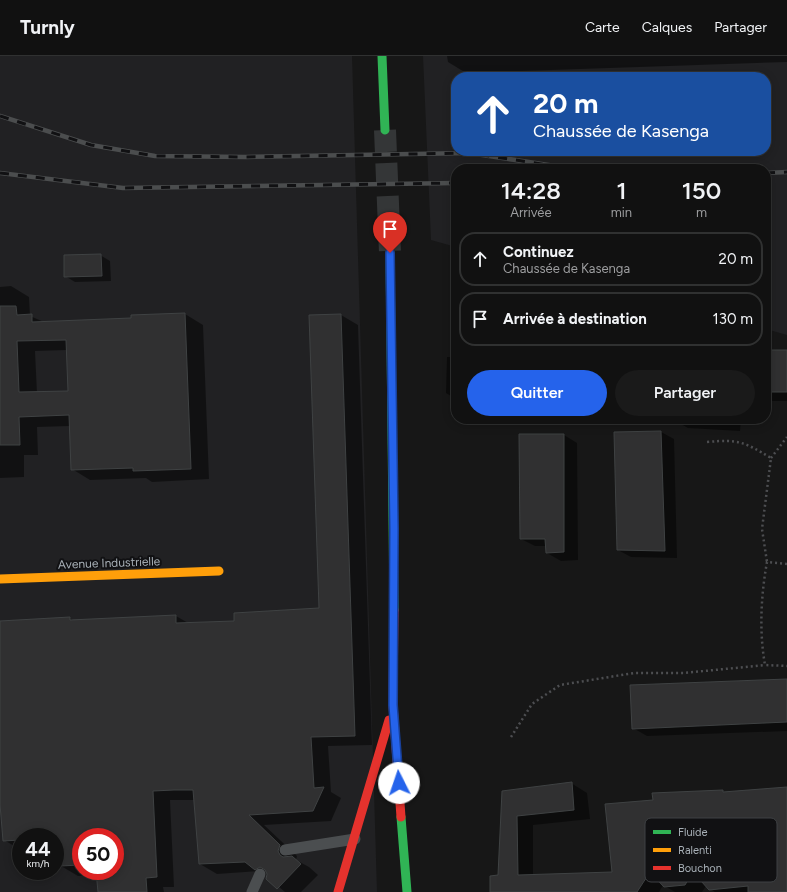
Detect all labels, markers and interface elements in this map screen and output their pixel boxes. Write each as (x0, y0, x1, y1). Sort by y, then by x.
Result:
text: Turnly (20, 16, 75, 39)
text: Carte (585, 19, 620, 36)
text: Calques (642, 19, 692, 36)
text: Partager (714, 19, 767, 36)
text: 20 m (533, 86, 598, 120)
icon: ahead (467, 88, 519, 140)
text: Chaussée de Kasenga (533, 120, 709, 142)
text: 14:28 (501, 176, 561, 205)
text: 1 (616, 176, 626, 205)
text: 150 (682, 176, 721, 205)
text: Arrivée (510, 205, 552, 220)
text: min (611, 205, 632, 220)
text: m (696, 205, 707, 220)
pin (373, 212, 407, 253)
icon: arrive (379, 218, 401, 240)
text: Continuez (503, 243, 574, 261)
icon: ahead (469, 248, 491, 270)
text: 20 m (719, 250, 753, 268)
text: Chaussée de Kasenga (503, 261, 630, 276)
icon: arrive (469, 308, 491, 330)
text: Arrivée à destination (503, 310, 647, 328)
text: 130 m (713, 310, 753, 328)
button: Quitter (467, 370, 607, 416)
button: Partager (615, 370, 755, 416)
street label: Avenue Industrielle (57, 554, 161, 572)
position arrow (378, 762, 420, 804)
legend (645, 818, 777, 882)
text: Fluide (678, 826, 708, 839)
speed limit sign: 50 (72, 828, 124, 880)
text: 44 (25, 837, 51, 861)
text: Ralenti (678, 844, 712, 857)
text: km/h (27, 857, 49, 870)
text: Bouchon (678, 862, 722, 875)

